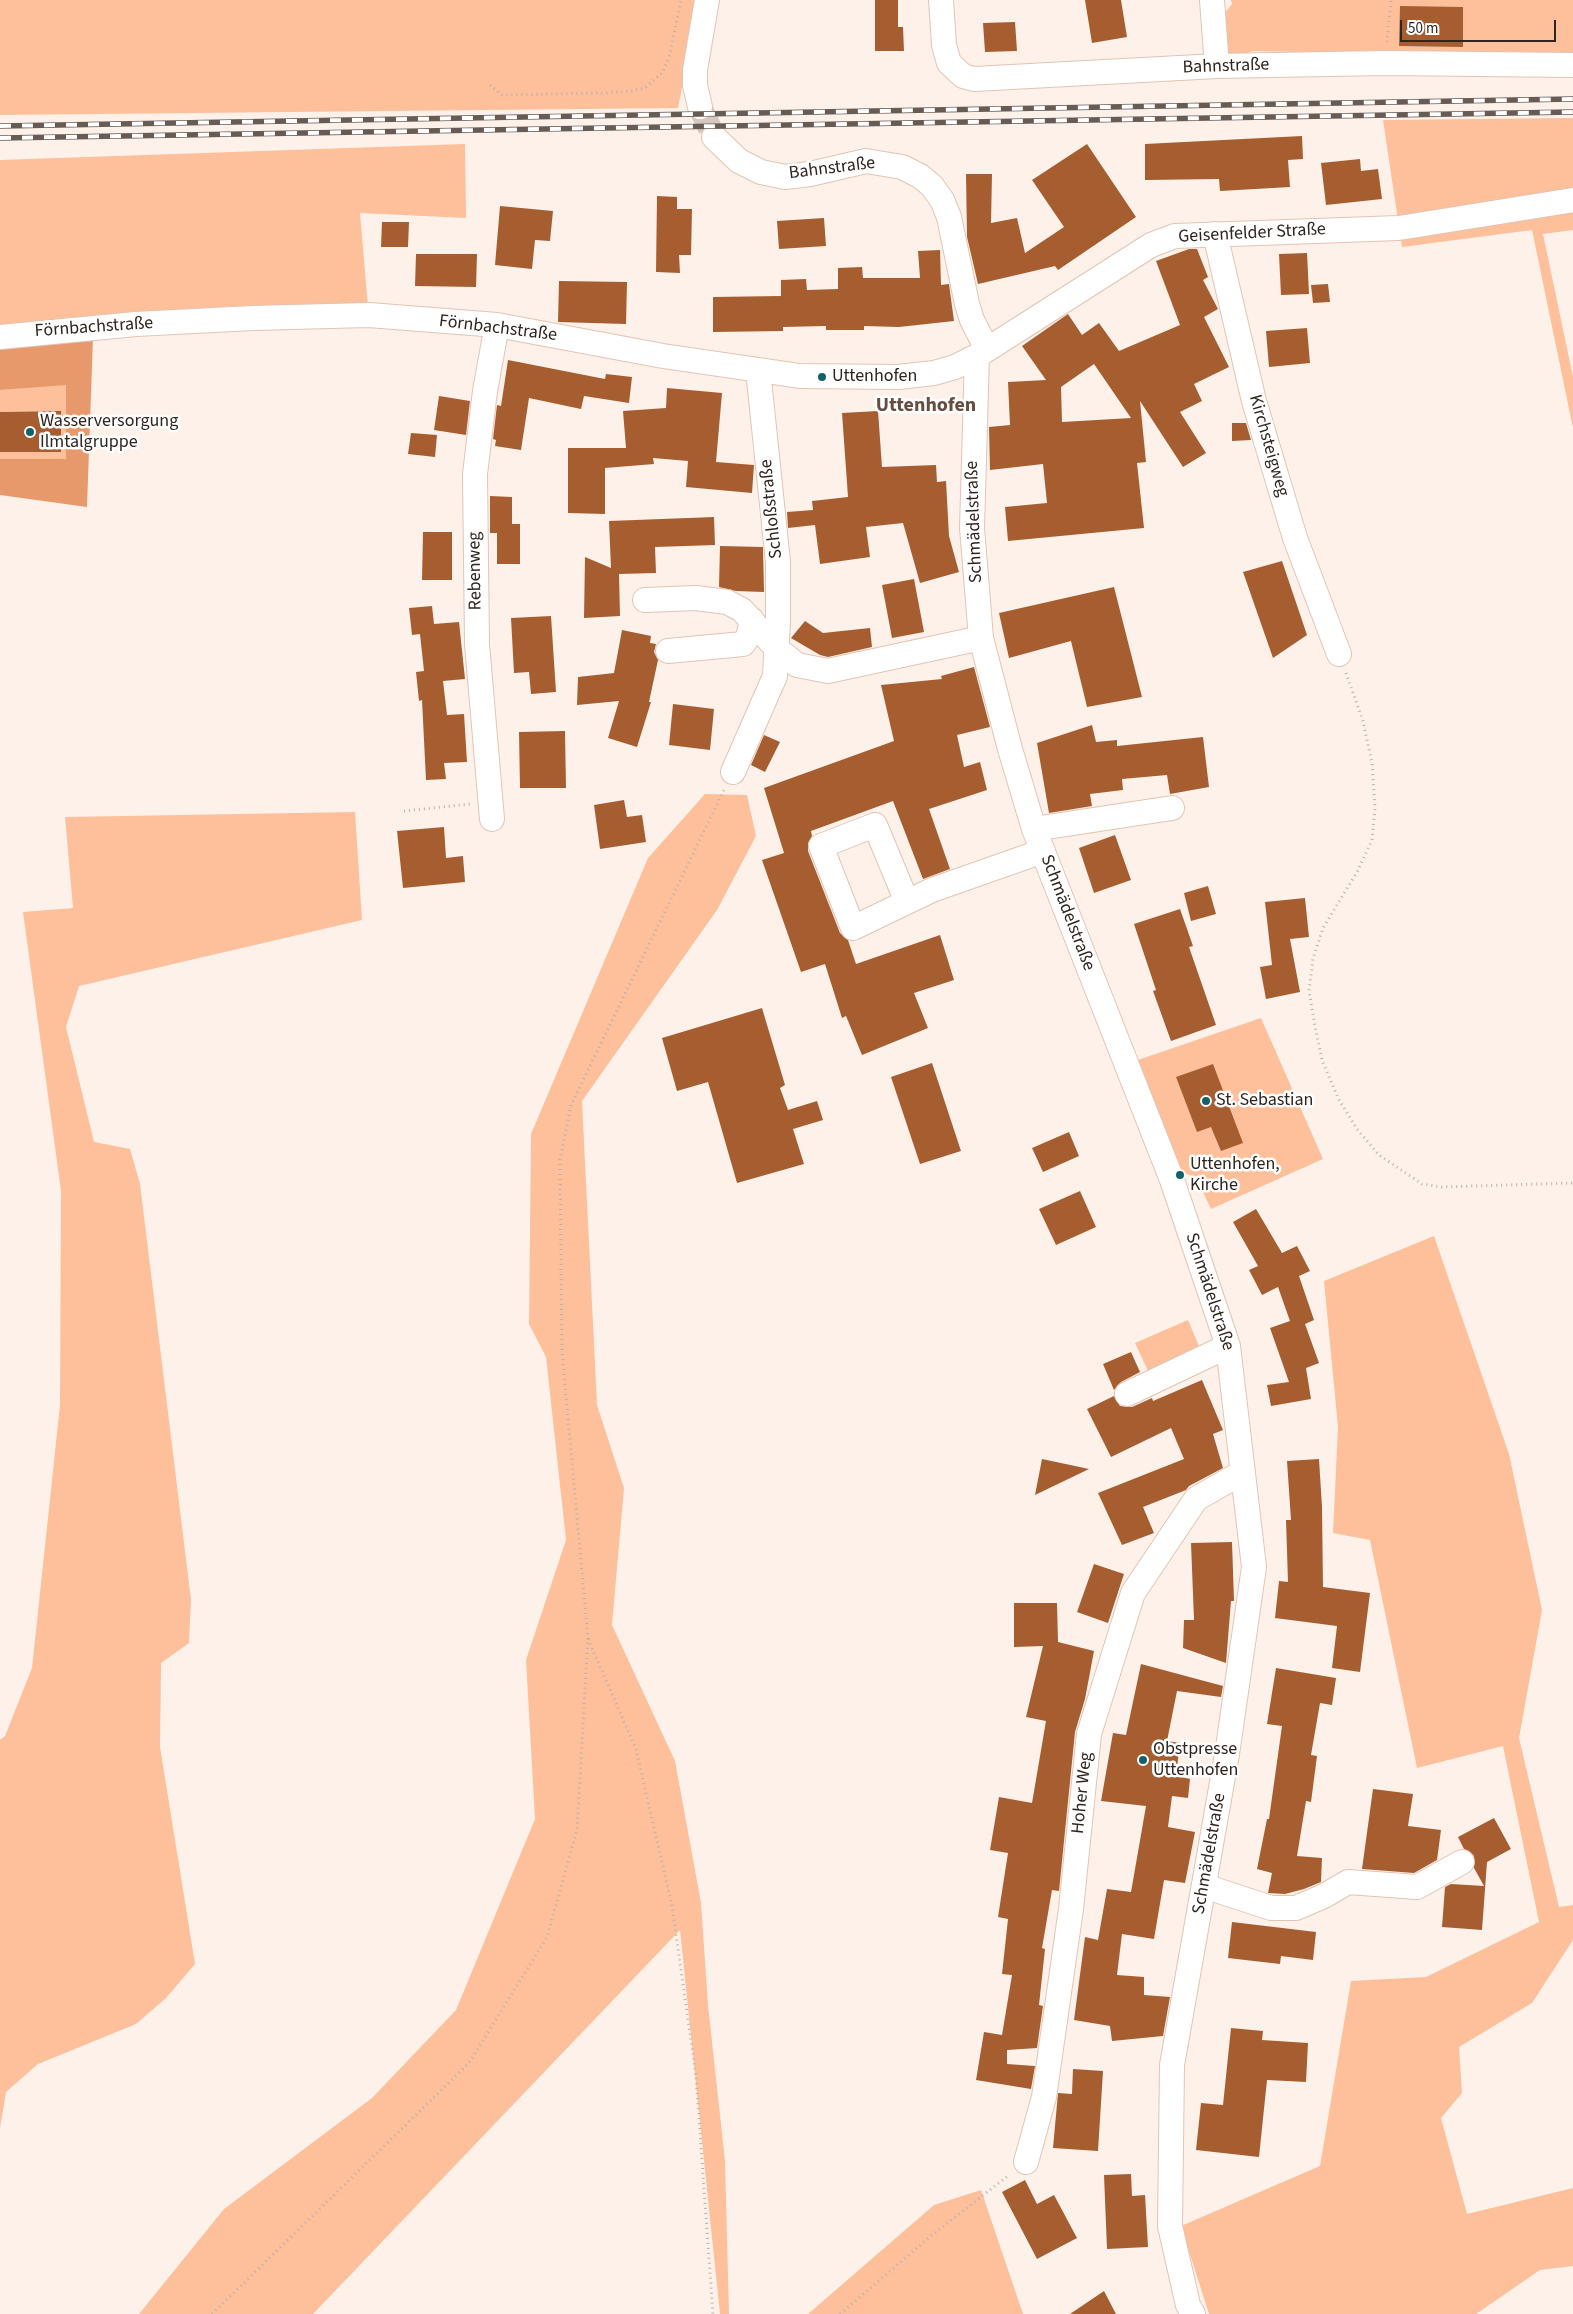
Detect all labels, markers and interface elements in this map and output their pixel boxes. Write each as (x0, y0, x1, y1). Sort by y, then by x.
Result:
scale bar (1403, 10, 1559, 42)
text: 50 m (1408, 18, 1438, 39)
street label: Bahnstraße (1182, 55, 1270, 79)
street label: Bahnstraße (788, 153, 876, 185)
street label: Geisenfelder Straße (1178, 219, 1326, 249)
street label: Förnbachstraße (438, 311, 558, 347)
street label: Förnbachstraße (34, 313, 154, 343)
place label: Uttenhofen (832, 366, 917, 388)
marker: Uttenhofen (816, 371, 828, 383)
street label: Kirchsteigweg (1243, 393, 1293, 499)
district label: Uttenhofen (876, 395, 976, 419)
place label: Wasserversorgung Ilmtalgruppe (40, 411, 178, 454)
marker: Wasserversorgung Ilmtalgruppe (24, 426, 36, 438)
street label: Schloßstraße (756, 458, 788, 560)
street label: Schmädelstraße (962, 460, 988, 584)
street label: Rebenweg (465, 532, 487, 610)
street label: Schmädelstraße (1035, 852, 1099, 974)
place label: St. Sebastian (1216, 1090, 1313, 1112)
marker: St. Sebastian (1200, 1095, 1212, 1107)
place label: Uttenhofen, Kirche (1190, 1154, 1280, 1196)
marker: Uttenhofen, Kirche (1174, 1169, 1186, 1181)
street label: Schmädelstraße (1180, 1230, 1238, 1354)
place label: Obstpresse Uttenhofen (1153, 1739, 1238, 1782)
street label: Hoher Weg (1068, 1751, 1098, 1835)
marker: Obstpresse Uttenhofen (1137, 1754, 1149, 1766)
street label: Schmädelstraße (1189, 1792, 1231, 1916)

